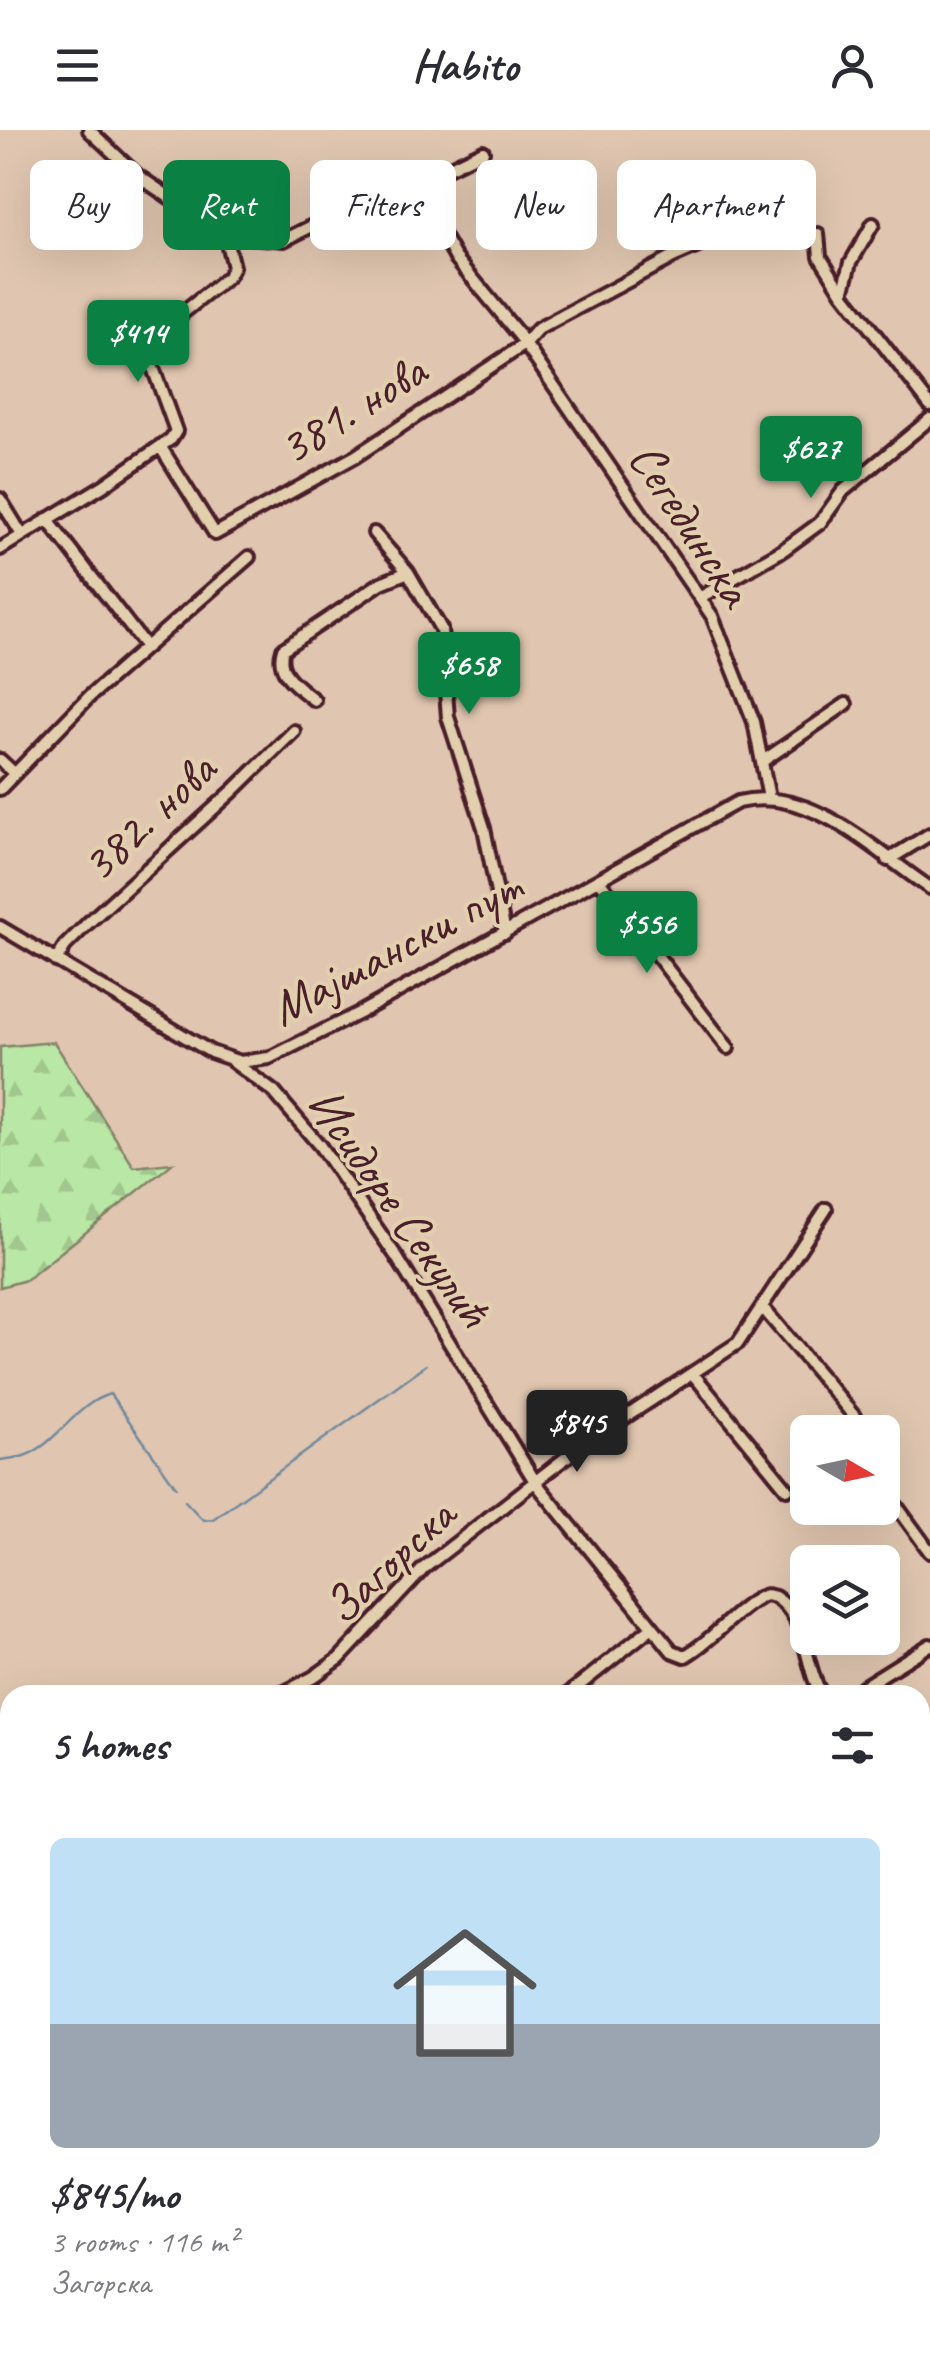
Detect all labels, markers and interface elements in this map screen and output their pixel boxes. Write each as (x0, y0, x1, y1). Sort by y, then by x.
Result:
text: Habito (412, 37, 518, 94)
icon: menu (50, 38, 105, 93)
icon: person (825, 38, 880, 93)
chip: Buy (30, 160, 143, 250)
chip: Rent (163, 160, 290, 250)
chip: Filters (310, 160, 456, 250)
chip: New (476, 160, 597, 250)
chip: Apartment (617, 160, 816, 250)
pin: $414 (79, 300, 197, 385)
text: $414 (109, 312, 167, 353)
street label: 381. нова (267, 338, 440, 479)
pin: $627 (752, 416, 870, 501)
text: $627 (782, 428, 840, 469)
street label: Сегединска (615, 430, 769, 620)
pin: $658 (410, 632, 528, 717)
text: $658 (440, 644, 498, 685)
street label: 382. нова (67, 737, 231, 895)
street label: Мајшански пут (259, 853, 535, 1040)
pin: $556 (588, 891, 706, 976)
text: $556 (618, 903, 676, 944)
street label: Исидоре Секулић (293, 1075, 506, 1341)
pin: $845 (518, 1390, 636, 1475)
text: $845 (548, 1402, 606, 1443)
north arrow (790, 1415, 900, 1525)
map controls (790, 1415, 900, 1655)
street label: Загорска (310, 1481, 471, 1638)
button: layers (790, 1545, 900, 1655)
icon: filters (825, 1718, 880, 1773)
text: 5 homes (50, 1719, 168, 1772)
icon: home (375, 1903, 555, 2083)
text: $845/mo (50, 2168, 179, 2221)
text: 3 rooms · 116 m² (50, 2221, 237, 2262)
text: Загорска (50, 2262, 151, 2303)

